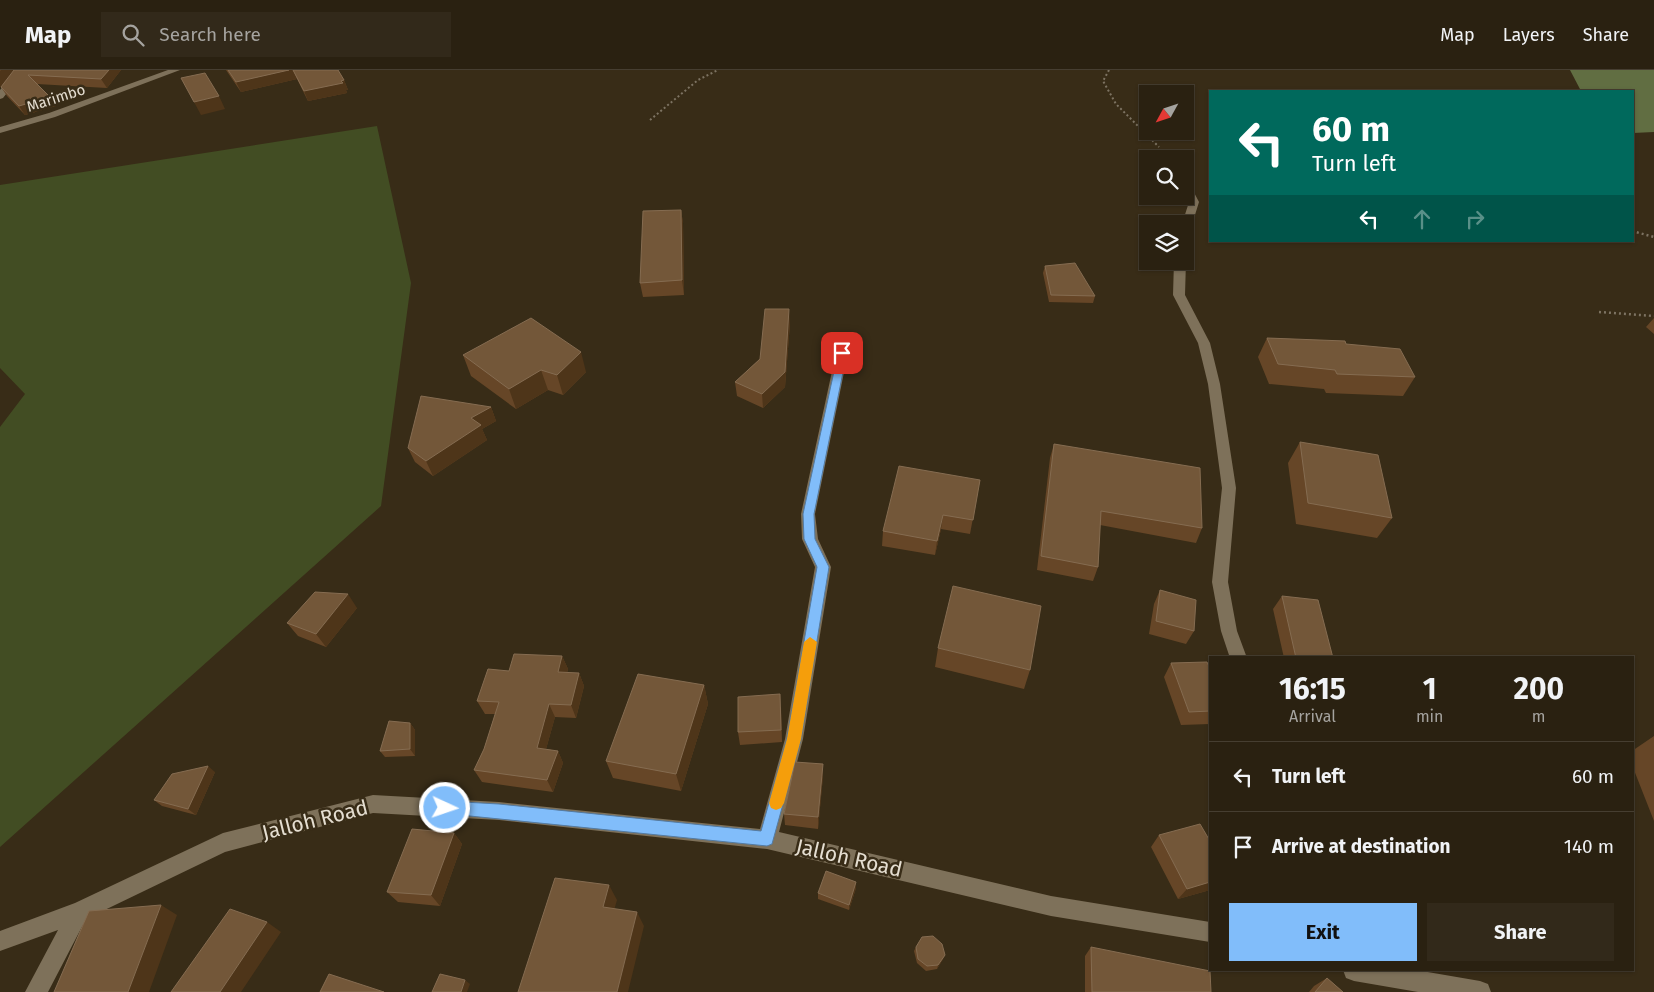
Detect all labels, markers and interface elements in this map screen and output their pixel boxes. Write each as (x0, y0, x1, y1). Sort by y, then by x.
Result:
search box (101, 12, 451, 57)
text: Map (25, 21, 71, 49)
icon: search (119, 21, 147, 49)
text: Search here (159, 23, 261, 46)
text: Map (1440, 24, 1475, 46)
text: Layers (1503, 24, 1555, 46)
text: Share (1583, 24, 1629, 46)
street label: Marimbo (25, 80, 87, 116)
north arrow (1139, 85, 1194, 140)
map controls (1139, 85, 1194, 270)
text: 60 m (1312, 108, 1390, 150)
icon: left (1229, 110, 1294, 175)
button: search (1139, 150, 1194, 205)
text: Turn left (1312, 150, 1396, 177)
icon: left (1355, 205, 1383, 233)
icon: ahead (1408, 205, 1436, 233)
icon: right (1461, 205, 1489, 233)
button: layers (1139, 215, 1194, 270)
pin (821, 332, 863, 374)
icon: arrive (828, 339, 856, 367)
text: 16:15 (1279, 671, 1346, 707)
text: 1 (1423, 671, 1437, 707)
text: 200 (1513, 671, 1564, 707)
text: Arrival (1289, 707, 1336, 726)
text: min (1416, 707, 1443, 726)
text: m (1532, 707, 1546, 726)
icon: left (1229, 763, 1257, 791)
text: Turn left (1272, 765, 1346, 788)
text: 60 m (1572, 765, 1614, 788)
position arrow (418, 781, 470, 833)
street label: Jalloh Road (259, 794, 371, 846)
street label: Jalloh Road (793, 833, 905, 883)
icon: arrive (1229, 833, 1257, 861)
text: Arrive at destination (1272, 835, 1451, 858)
text: 140 m (1564, 835, 1614, 858)
button: Exit (1229, 903, 1417, 961)
button: Share (1427, 903, 1614, 961)

